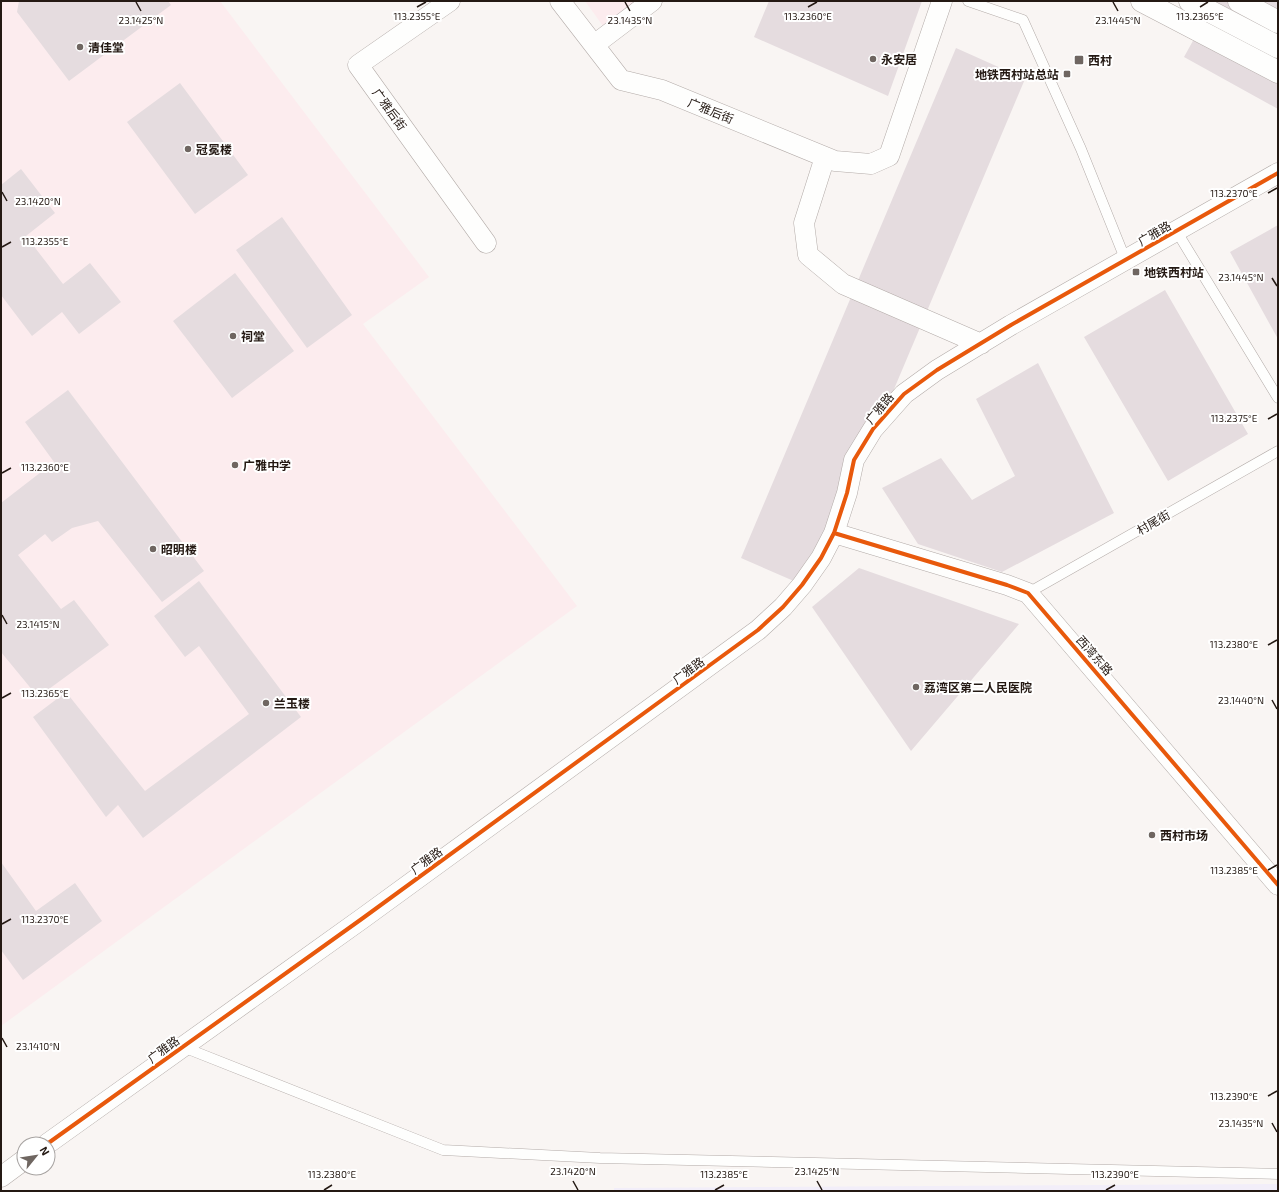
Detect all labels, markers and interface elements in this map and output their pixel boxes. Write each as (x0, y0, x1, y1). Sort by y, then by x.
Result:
text: 113.2355°E (394, 10, 441, 22)
text: 113.2360°E (784, 10, 832, 22)
text: 113.2365°E (1176, 10, 1224, 22)
text: 23.1425°N (119, 14, 163, 26)
text: 23.1435°N (608, 14, 652, 26)
text: 23.1445°N (1095, 14, 1141, 26)
place label: 清佳堂 (88, 40, 124, 54)
marker: 清佳堂 (75, 42, 85, 52)
place label: 永安居 (881, 52, 917, 66)
place label: 西村 (1088, 53, 1112, 67)
marker: 永安居 (868, 54, 878, 64)
marker: 西村 (1073, 54, 1085, 66)
place label: 地铁西村站总站 (975, 67, 1059, 81)
marker: 地铁西村站总站 (1062, 69, 1072, 79)
street label: 广雅后街 (370, 85, 410, 133)
street label: 广雅后街 (686, 95, 736, 125)
place label: 冠冕楼 (196, 142, 232, 156)
marker: 冠冕楼 (183, 144, 193, 154)
text: 113.2370°E (1210, 187, 1258, 199)
text: 23.1420°N (15, 195, 61, 207)
street label: 广雅路 (1135, 218, 1173, 248)
text: 113.2355°E (22, 235, 69, 247)
place label: 地铁西村站 (1144, 265, 1204, 279)
marker: 地铁西村站 (1131, 267, 1141, 277)
text: 23.1445°N (1218, 271, 1264, 283)
place label: 祠堂 (241, 329, 265, 343)
marker: 祠堂 (228, 331, 238, 341)
street label: 广雅路 (862, 390, 896, 426)
text: 113.2375°E (1211, 412, 1258, 424)
place label: 广雅中学 (243, 458, 291, 472)
marker: 广雅中学 (230, 460, 240, 470)
text: 113.2360°E (21, 461, 69, 473)
street label: 村尾街 (1134, 507, 1172, 537)
place label: 昭明楼 (161, 542, 197, 556)
marker: 昭明楼 (148, 544, 158, 554)
text: 23.1415°N (16, 618, 60, 630)
street label: 西湾东路 (1074, 632, 1116, 678)
text: 113.2380°E (1210, 638, 1259, 650)
street label: 广雅路 (669, 654, 707, 686)
place label: 荔湾区第二人民医院 (924, 680, 1032, 694)
marker: 荔湾区第二人民医院 (911, 682, 921, 692)
text: 113.2365°E (21, 687, 69, 699)
text: 23.1440°N (1218, 694, 1264, 706)
place label: 兰玉楼 (274, 696, 310, 710)
marker: 兰玉楼 (261, 698, 271, 708)
place label: 西村市场 (1160, 828, 1208, 842)
marker: 西村市场 (1147, 830, 1157, 840)
street label: 广雅路 (407, 844, 445, 876)
text: 113.2385°E (1210, 864, 1258, 876)
text: 113.2370°E (21, 913, 69, 925)
street label: 广雅路 (144, 1033, 182, 1065)
text: 23.1410°N (16, 1040, 60, 1052)
text: 113.2390°E (1210, 1090, 1258, 1102)
text: 23.1435°N (1219, 1117, 1263, 1129)
north arrow (16, 1136, 56, 1176)
text: N (37, 1144, 53, 1157)
text: 23.1420°N (550, 1165, 596, 1177)
text: 23.1425°N (795, 1165, 839, 1177)
text: 113.2380°E (308, 1168, 357, 1180)
text: 113.2385°E (700, 1168, 748, 1180)
text: 113.2390°E (1091, 1168, 1139, 1180)

